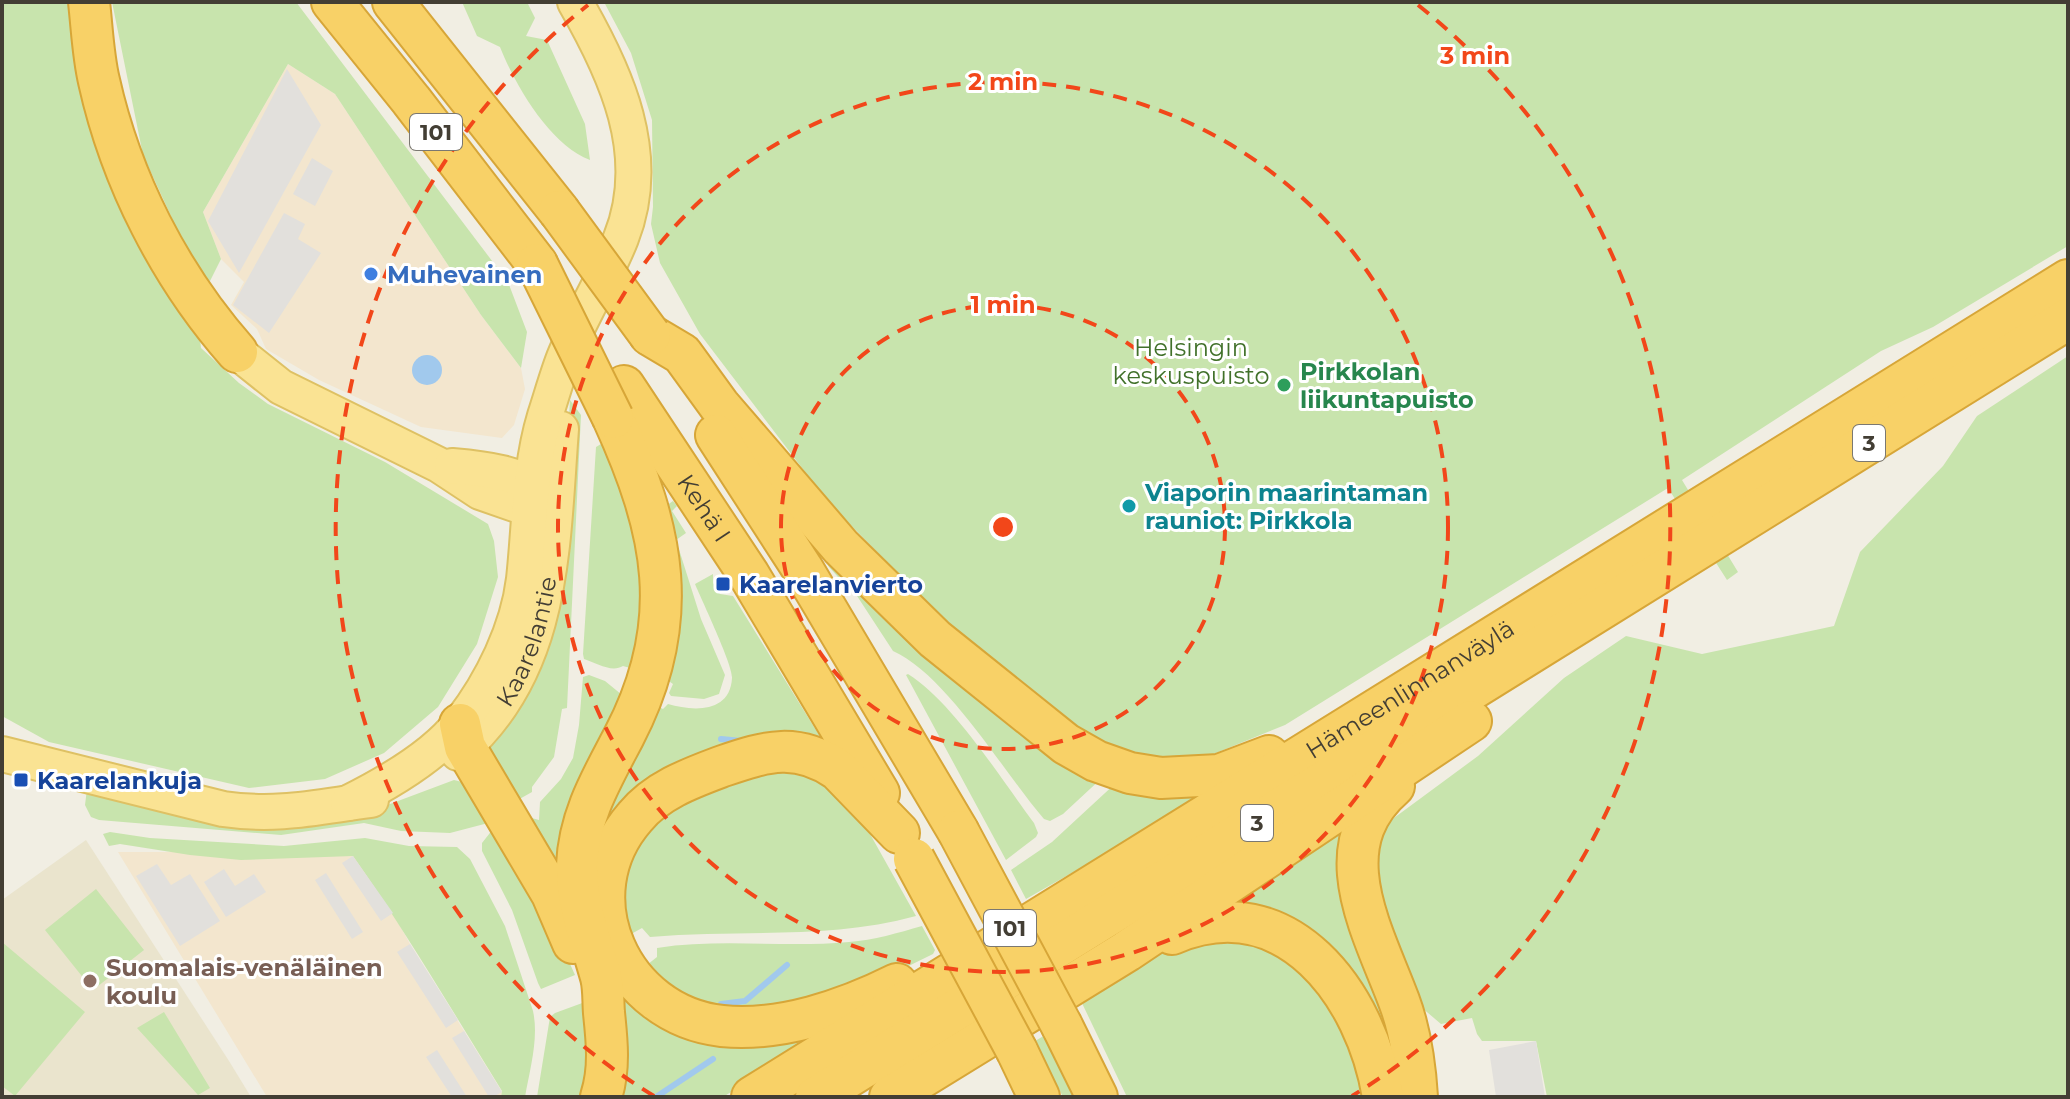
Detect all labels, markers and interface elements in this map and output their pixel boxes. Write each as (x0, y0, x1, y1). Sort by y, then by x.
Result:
text: 3 min (1439, 41, 1510, 70)
text: 2 min (968, 67, 1038, 96)
road number: 101 (410, 114, 462, 150)
place label: Muhevainen (387, 260, 542, 289)
marker: Muhevainen (362, 265, 380, 283)
text: 1 min (970, 290, 1036, 319)
park label: Helsingin keskuspuisto (1113, 333, 1269, 390)
place label: Pirkkolan liikuntapuisto (1300, 357, 1474, 414)
marker: Pirkkolan liikuntapuisto (1275, 376, 1293, 394)
road number: 3 (1853, 425, 1885, 461)
street label: Kehä I (672, 469, 737, 547)
place label: Viaporin maarintaman rauniot: Pirkkola (1144, 478, 1428, 535)
marker: Viaporin maarintaman rauniot: Pirkkola (1120, 497, 1138, 515)
centre of rings (989, 513, 1017, 541)
place label: Kaarelanvierto (739, 570, 923, 599)
street label: Kaarelantie (489, 574, 562, 712)
marker: Kaarelanvierto (714, 575, 732, 593)
street label: Hämeenlinnanväylä (1300, 613, 1519, 764)
place label: Kaarelankuja (37, 766, 202, 795)
marker: Kaarelankuja (12, 771, 30, 789)
road number: 3 (1241, 805, 1273, 841)
road number: 101 (984, 910, 1036, 946)
place label: Suomalais-venäläinen koulu (106, 953, 383, 1010)
marker: Suomalais-venäläinen koulu (81, 972, 99, 990)

